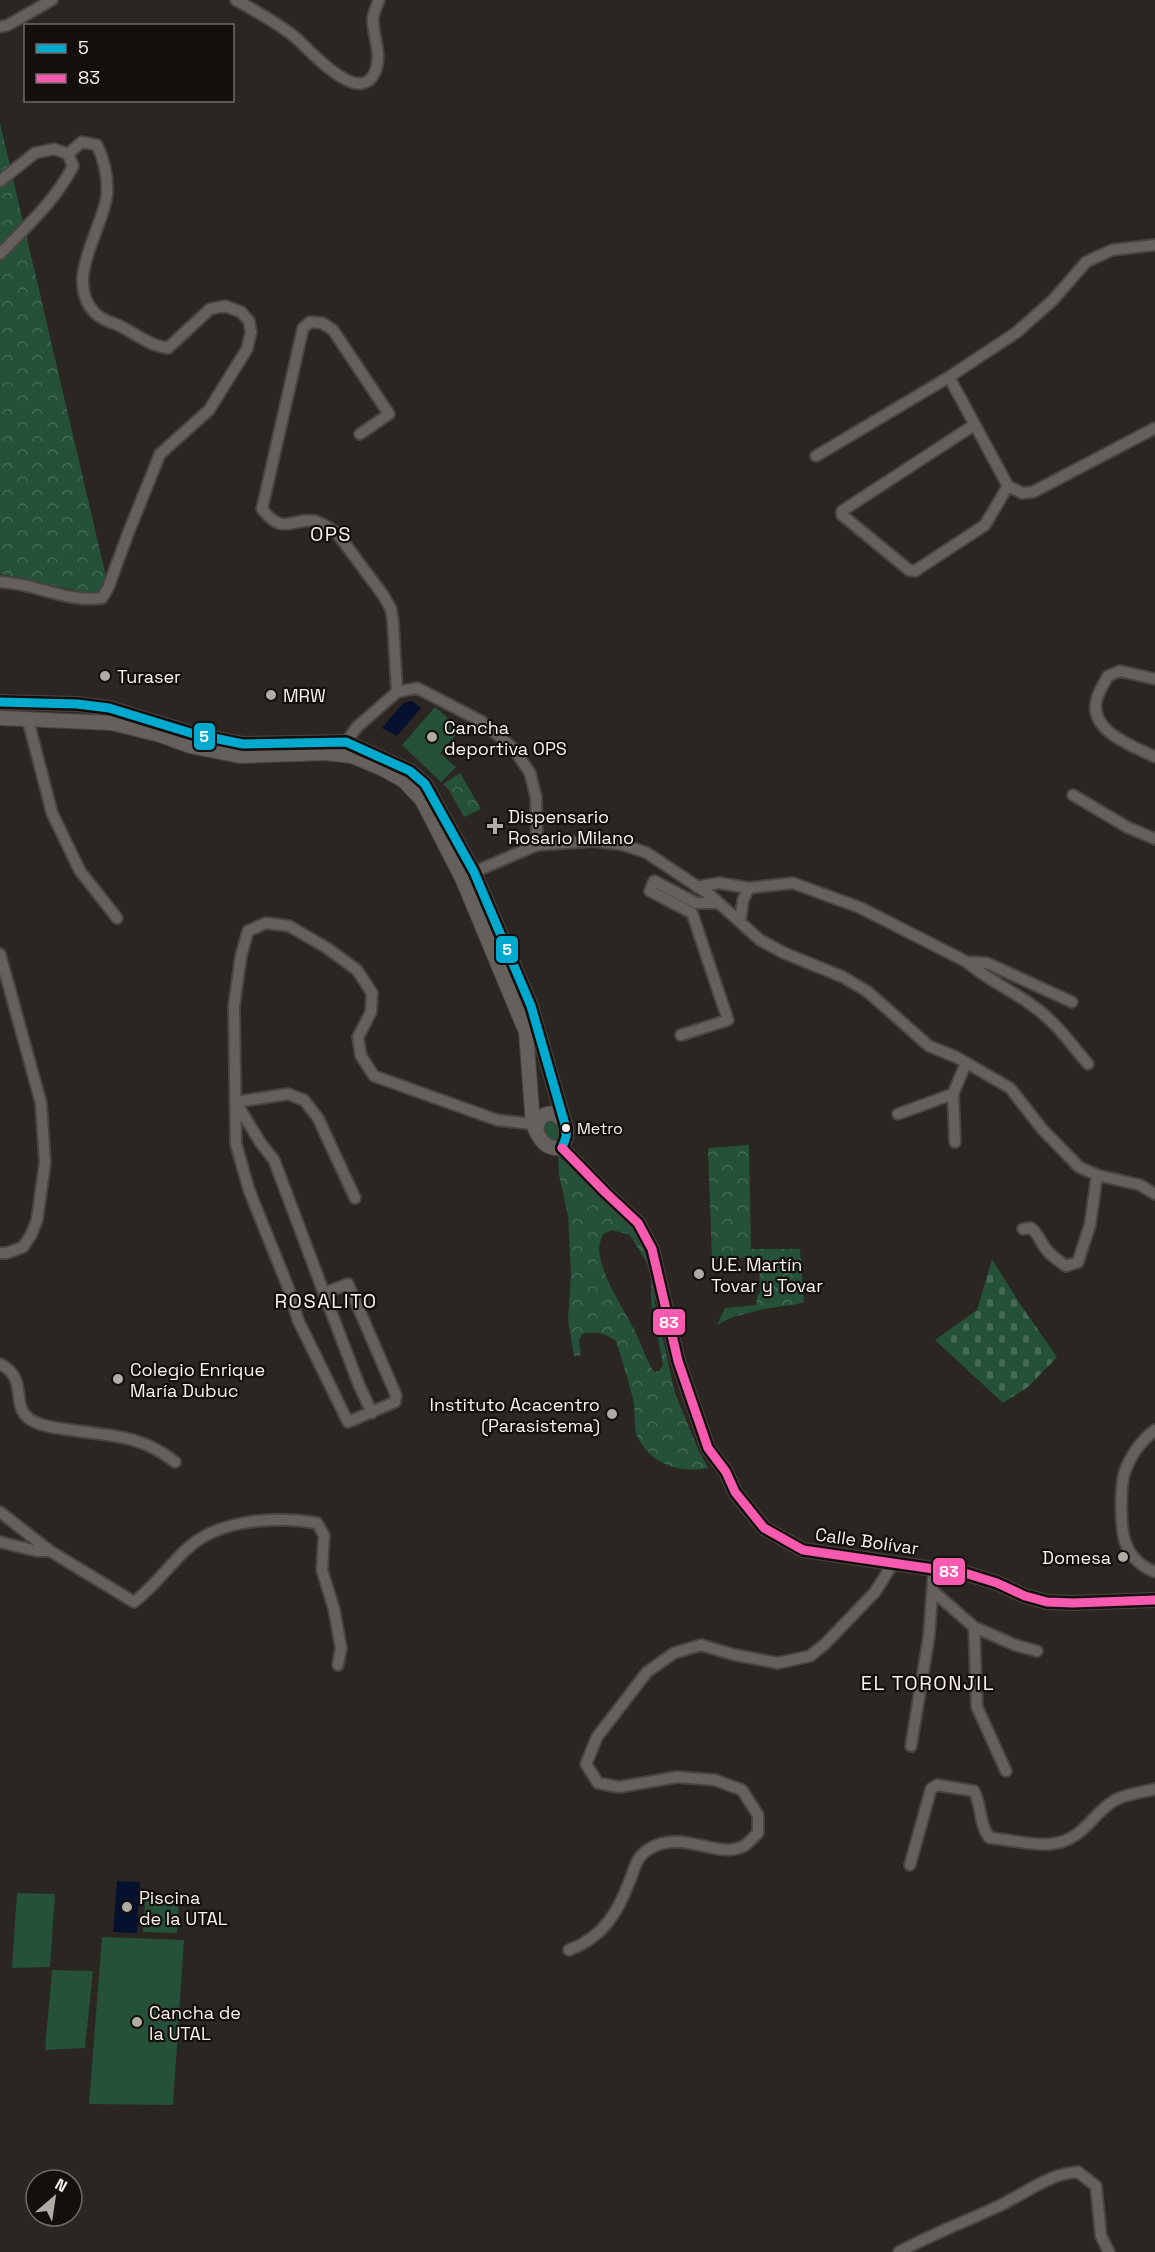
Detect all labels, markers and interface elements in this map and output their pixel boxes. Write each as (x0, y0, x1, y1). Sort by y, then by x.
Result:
legend (24, 24, 234, 102)
text: 5 (78, 36, 89, 59)
text: 83 (78, 66, 100, 89)
district label: OPS (310, 521, 352, 547)
place label: Turaser (117, 665, 181, 688)
marker: Turaser (98, 669, 112, 683)
place label: MRW (283, 684, 326, 707)
marker: MRW (264, 688, 278, 702)
place label: Cancha deportiva OPS (444, 716, 567, 760)
line badge: 5 (193, 722, 216, 751)
text: 5 (199, 726, 209, 747)
marker: Cancha deportiva OPS (425, 730, 439, 744)
place label: Dispensario Rosario Milano (508, 805, 634, 849)
marker: Dispensario Rosario Milano (486, 817, 504, 835)
line badge: 5 (495, 935, 519, 964)
text: 5 (502, 939, 512, 960)
place label: Metro (577, 1118, 623, 1139)
marker: Metro (560, 1122, 572, 1134)
place label: U.E. Martín Tovar y Tovar (711, 1253, 823, 1297)
marker: U.E. Martín Tovar y Tovar (692, 1267, 706, 1281)
district label: ROSALITO (274, 1288, 378, 1314)
line badge: 83 (652, 1308, 686, 1336)
text: 83 (659, 1312, 679, 1333)
place label: Colegio Enrique María Dubuc (130, 1358, 265, 1402)
marker: Colegio Enrique María Dubuc (111, 1372, 125, 1386)
place label: Instituto Acacentro (Parasistema) (430, 1393, 600, 1437)
marker: Instituto Acacentro (Parasistema) (605, 1407, 619, 1421)
street label: Calle Bolívar (814, 1522, 921, 1560)
place label: Domesa (1042, 1546, 1111, 1569)
marker: Domesa (1116, 1550, 1130, 1564)
line badge: 83 (932, 1557, 966, 1586)
text: 83 (939, 1561, 959, 1582)
district label: EL TORONJIL (861, 1670, 995, 1696)
place label: Piscina de la UTAL (139, 1886, 228, 1930)
marker: Piscina de la UTAL (120, 1900, 134, 1914)
place label: Cancha de la UTAL (149, 2001, 241, 2045)
marker: Cancha de la UTAL (130, 2015, 144, 2029)
north arrow (24, 2168, 84, 2228)
text: N (51, 2174, 71, 2197)

